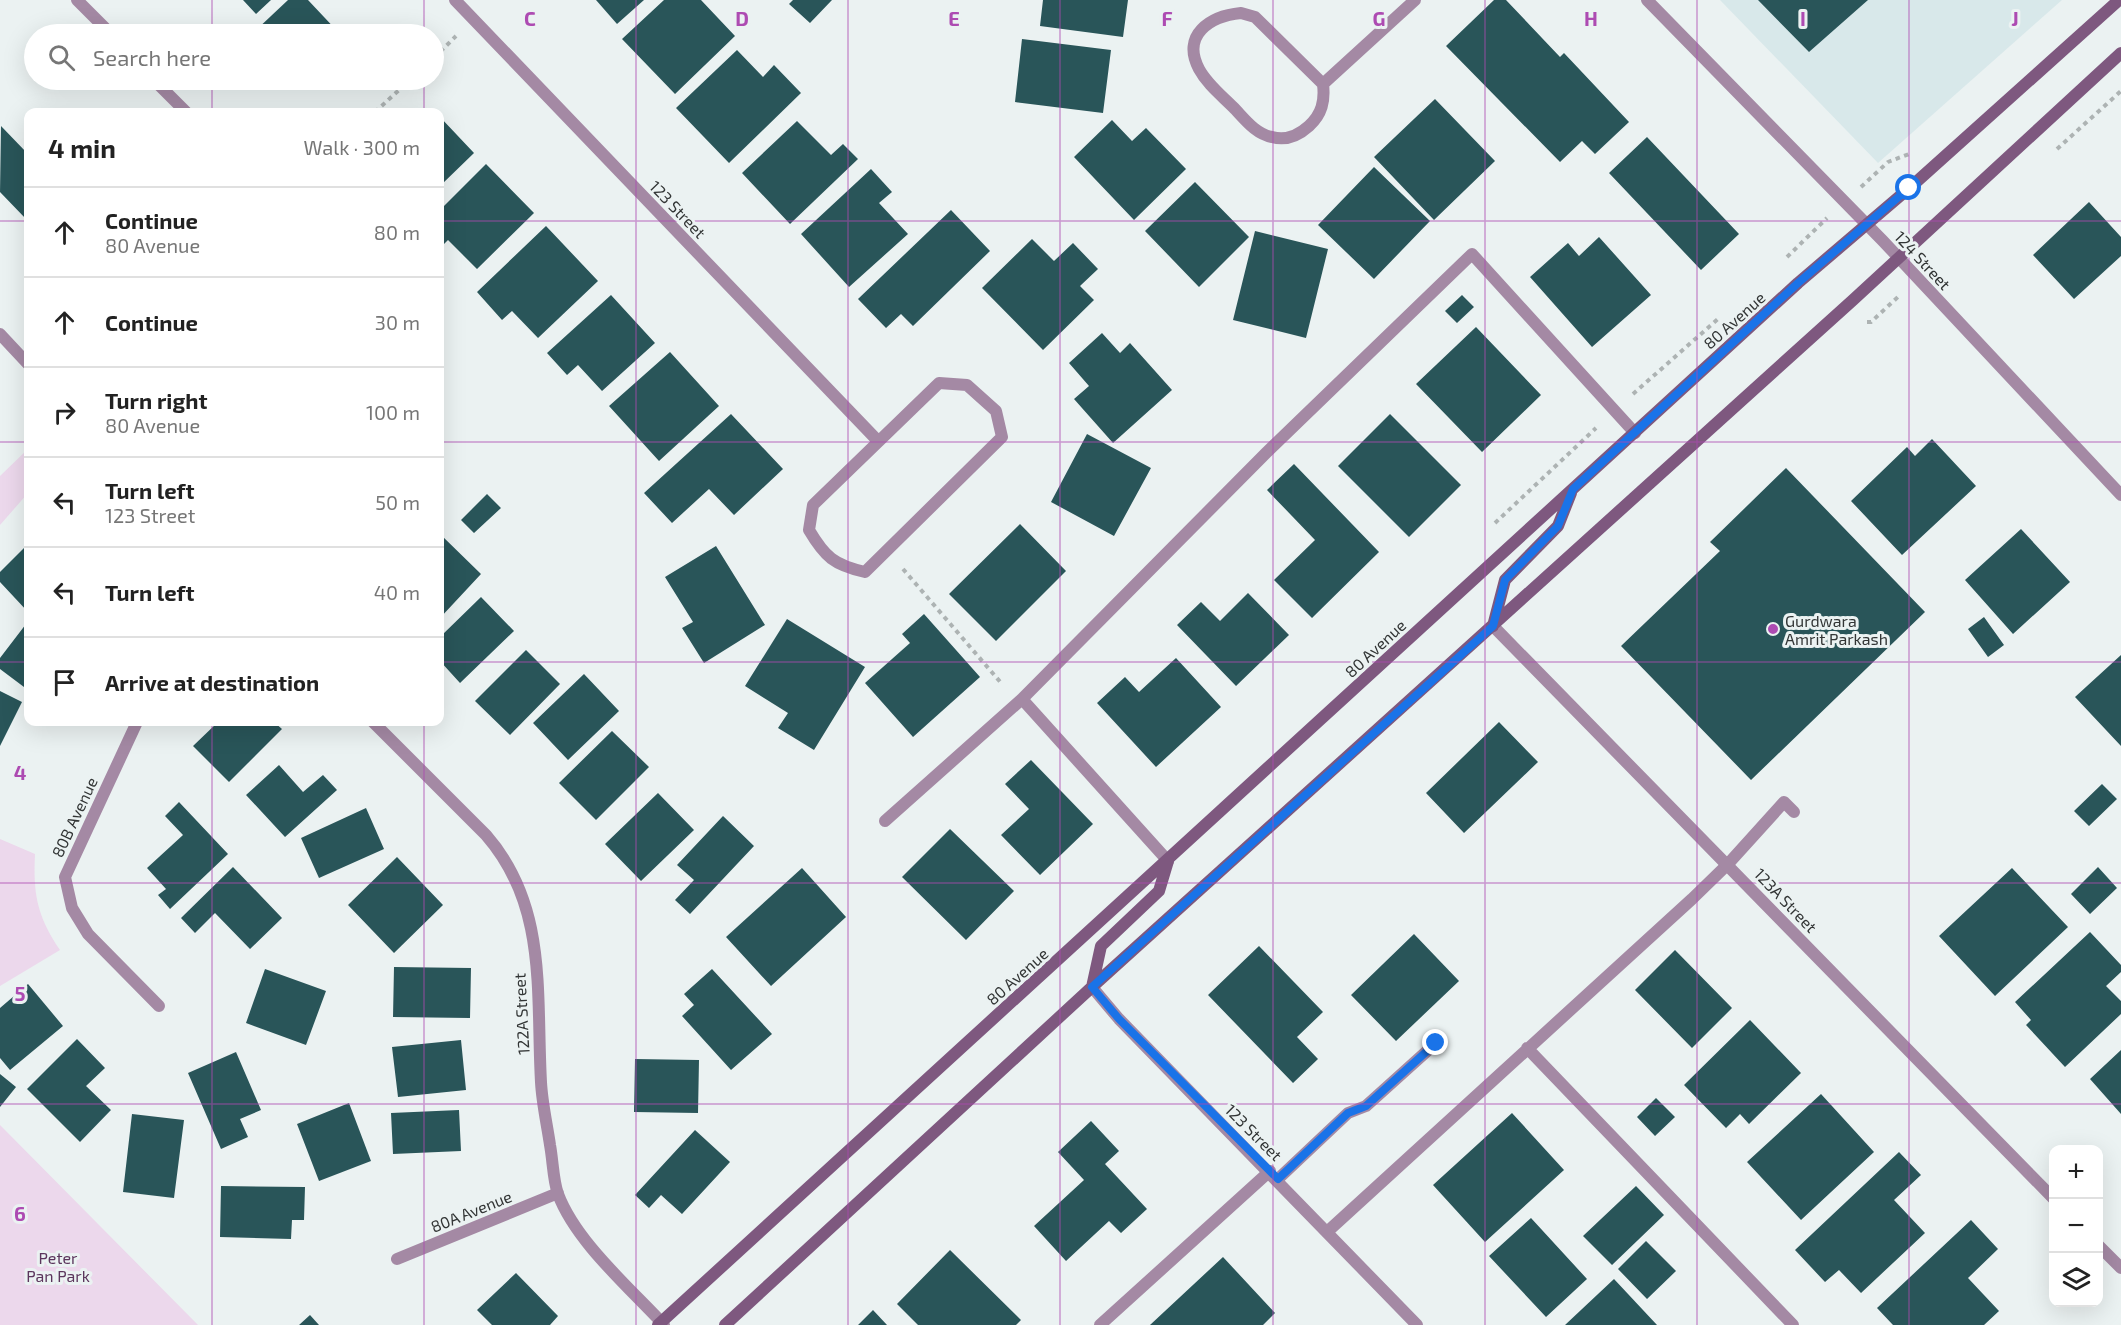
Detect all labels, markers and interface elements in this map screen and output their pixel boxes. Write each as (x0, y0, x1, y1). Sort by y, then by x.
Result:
text: C (524, 6, 536, 30)
text: D (735, 6, 749, 30)
text: E (948, 6, 960, 30)
text: F (1161, 6, 1173, 30)
text: G (1373, 6, 1385, 30)
text: H (1584, 6, 1598, 30)
text: I (1800, 6, 1806, 30)
text: J (2011, 6, 2019, 30)
search box (24, 24, 444, 90)
icon: search (45, 41, 78, 74)
text: Search here (93, 44, 211, 70)
text: 4 min (48, 132, 116, 163)
text: Walk · 300 m (304, 135, 420, 159)
route start (1895, 174, 1921, 200)
street label: 123 Street (646, 176, 710, 242)
text: Continue (105, 207, 198, 233)
icon: ahead (48, 216, 81, 249)
text: 80 m (374, 220, 420, 244)
street label: 124 Street (1891, 227, 1955, 293)
text: 80 Avenue (105, 233, 200, 257)
street label: 80 Avenue (1699, 287, 1769, 353)
icon: ahead (48, 306, 81, 339)
text: Continue (105, 309, 198, 335)
text: 30 m (375, 310, 420, 334)
text: Turn right (105, 387, 207, 413)
icon: right (48, 396, 81, 429)
text: 100 m (366, 400, 420, 424)
text: 80 Avenue (105, 413, 200, 437)
text: Turn left (105, 477, 194, 503)
icon: left (48, 486, 81, 519)
text: 50 m (375, 490, 420, 514)
text: 123 Street (105, 503, 195, 527)
icon: left (48, 576, 81, 609)
text: Turn left (105, 579, 194, 605)
text: 40 m (374, 580, 420, 604)
place label: Gurdwara Amrit Parkash (1785, 611, 1888, 648)
street label: 80 Avenue (1341, 615, 1409, 681)
marker: Gurdwara Amrit Parkash (1766, 622, 1780, 636)
icon: arrive (48, 666, 81, 699)
text: Arrive at destination (105, 669, 319, 695)
text: 4 (14, 760, 27, 784)
street label: 80B Avenue (47, 774, 101, 860)
street label: 123A Street (1751, 864, 1821, 936)
street label: 80 Avenue (982, 943, 1052, 1009)
street label: 122A Street (509, 973, 533, 1055)
text: 5 (14, 981, 26, 1005)
route end (1422, 1029, 1448, 1055)
street label: 123 Street (1222, 1100, 1286, 1164)
map controls (2049, 1145, 2103, 1307)
button: + (2049, 1145, 2103, 1199)
street label: 80A Avenue (428, 1186, 514, 1236)
button: − (2049, 1199, 2103, 1253)
text: 6 (14, 1201, 26, 1225)
park label: Peter Pan Park (26, 1248, 90, 1285)
button: layers (2049, 1253, 2103, 1307)

